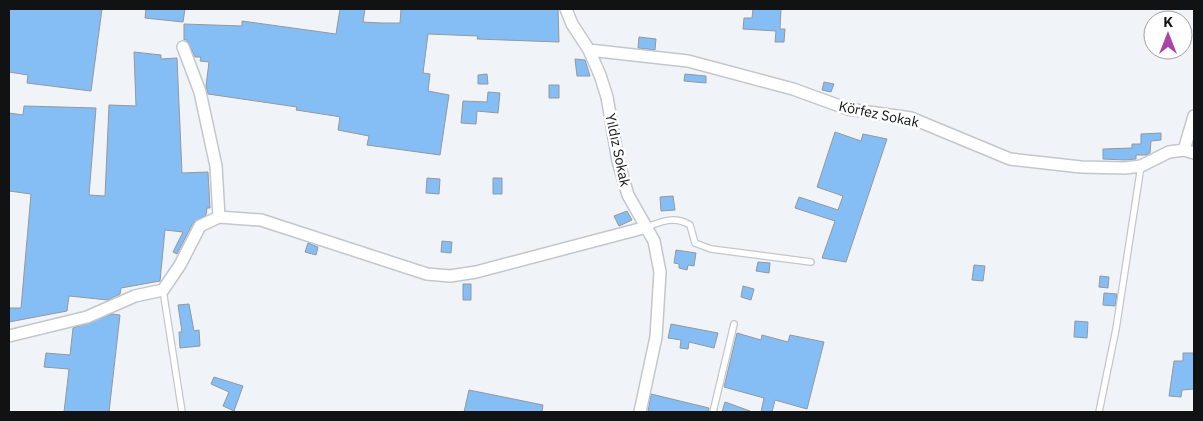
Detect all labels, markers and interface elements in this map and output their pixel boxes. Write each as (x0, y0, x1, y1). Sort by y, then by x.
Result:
north arrow (1143, 10, 1193, 60)
text: K (1163, 13, 1173, 31)
street label: Körfez Sokak (837, 97, 921, 131)
street label: Yıldız Sokak (601, 112, 635, 189)

